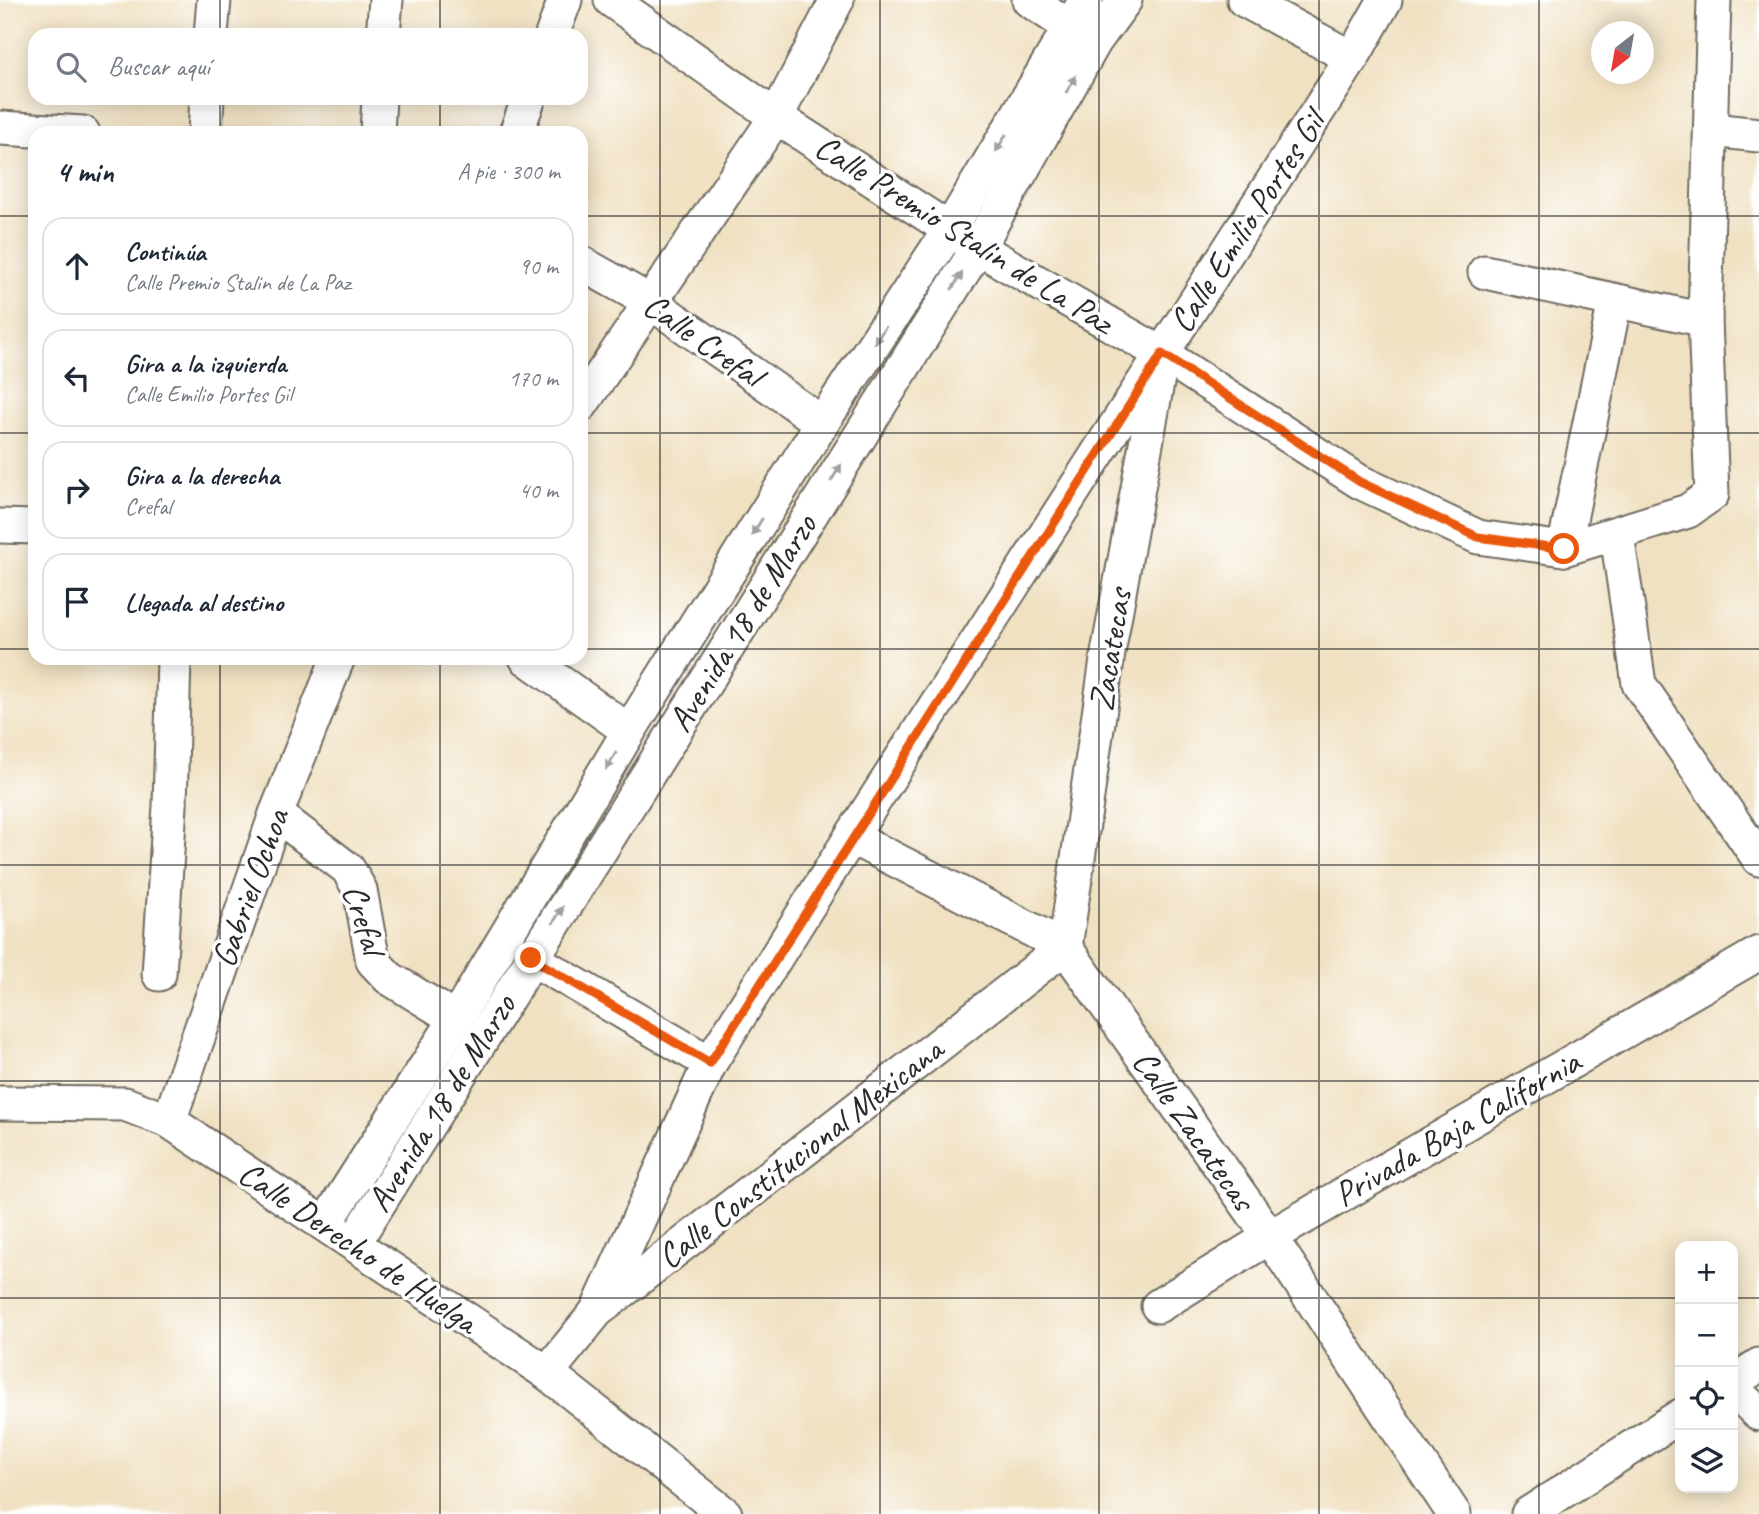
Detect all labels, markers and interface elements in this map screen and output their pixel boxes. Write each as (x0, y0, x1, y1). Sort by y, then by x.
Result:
north arrow (1591, 21, 1654, 84)
search box (28, 28, 588, 105)
icon: search (52, 48, 90, 86)
text: Buscar aquí (108, 50, 210, 83)
one-way arrow (1065, 74, 1077, 93)
street label: Calle Emilio Portes Gil (1159, 98, 1338, 341)
street label: Calle Premio Stalin de La Paz (807, 124, 1125, 346)
one-way arrow (995, 133, 1007, 152)
text: 4 min (56, 153, 113, 191)
text: A pie · 300 m (457, 157, 560, 186)
text: Continúa (125, 235, 206, 268)
icon: ahead (58, 247, 96, 285)
text: 90 m (519, 252, 558, 281)
text: Calle Premio Stalin de La Paz (125, 268, 350, 297)
one-way arrow (951, 271, 964, 290)
street label: Calle Crefal (635, 283, 776, 401)
one-way arrow (873, 325, 886, 345)
text: Gira a la izquierda (125, 347, 286, 380)
icon: left (58, 359, 96, 397)
text: 170 m (509, 364, 558, 393)
text: Calle Emilio Portes Gil (125, 380, 292, 409)
text: Gira a la derecha (125, 459, 279, 492)
one-way arrow (829, 464, 842, 483)
icon: right (58, 471, 96, 509)
text: 40 m (519, 476, 558, 505)
text: Crefal (125, 492, 171, 521)
street label: Avenida 18 de Marzo (657, 505, 828, 740)
one-way arrow (750, 517, 763, 536)
route start (1548, 533, 1579, 564)
icon: arrive (58, 583, 96, 621)
street label: Zacatecas (1078, 583, 1142, 714)
text: Llegada al destino (125, 586, 283, 619)
one-way arrow (604, 752, 617, 771)
street label: Gabriel Ochoa (201, 801, 300, 973)
street label: Crefal (332, 878, 398, 965)
one-way arrow (552, 905, 565, 924)
route end (515, 942, 546, 973)
street label: Avenida 18 de Marzo (356, 985, 527, 1220)
street label: Calle Constitucional Mexicana (648, 1026, 954, 1279)
street label: Privada Baja California (1326, 1038, 1591, 1217)
street label: Calle Zacatecas (1122, 1041, 1268, 1222)
street label: Calle Derecho de Huelga (230, 1150, 488, 1345)
map controls (1675, 1241, 1738, 1493)
button: + (1675, 1241, 1738, 1304)
button: − (1675, 1304, 1738, 1367)
button: locate (1675, 1367, 1738, 1430)
button: layers (1675, 1430, 1738, 1493)

